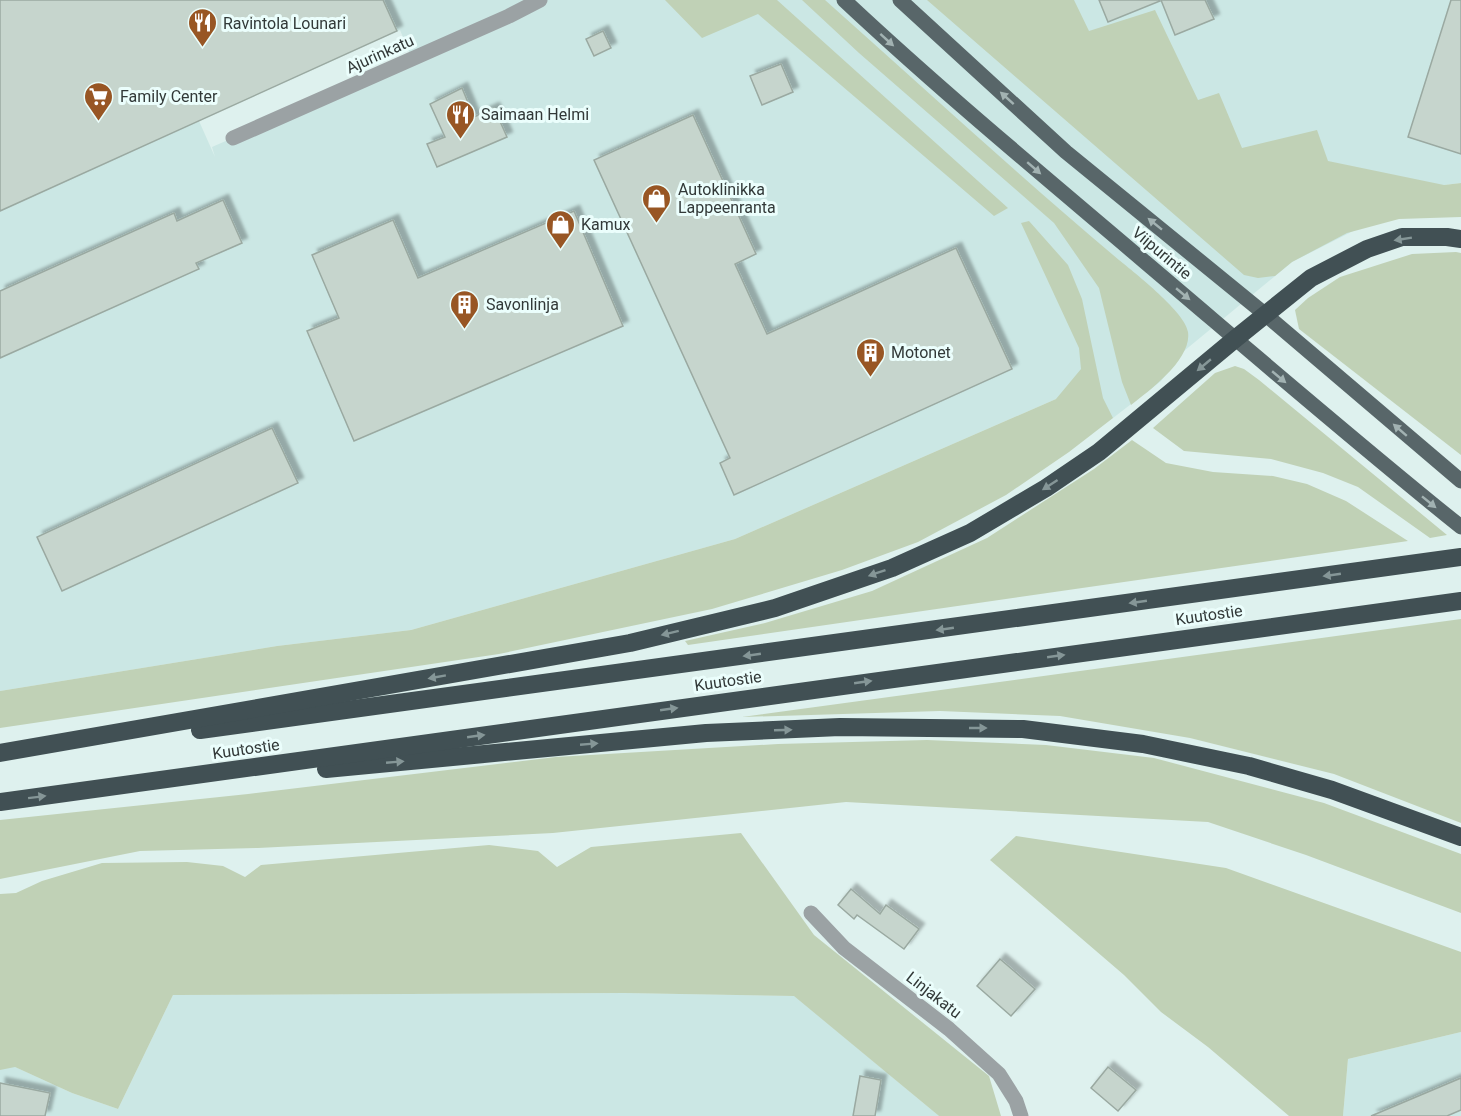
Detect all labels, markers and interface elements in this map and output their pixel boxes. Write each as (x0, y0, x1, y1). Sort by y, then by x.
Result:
restaurant icon: Ravintola Lounari (186, 7, 218, 49)
place label: Ravintola Lounari (223, 14, 346, 33)
street label: Ajurinkatu (343, 31, 417, 77)
one-way arrow (879, 33, 894, 46)
supermarket icon: Family Center (83, 80, 115, 122)
place label: Family Center (120, 87, 218, 106)
one-way arrow (1000, 92, 1015, 105)
restaurant icon: Saimaan Helmi (444, 98, 476, 140)
place label: Saimaan Helmi (481, 105, 589, 124)
one-way arrow (1026, 161, 1041, 174)
place label: Autoklinikka Lappeenranta (678, 180, 776, 217)
shop icon: Autoklinikka Lappeenranta (641, 182, 673, 224)
shop icon: Kamux (544, 208, 576, 250)
place label: Kamux (581, 215, 631, 234)
one-way arrow (1147, 218, 1163, 231)
street label: Viipurintie (1128, 223, 1196, 283)
one-way arrow (1393, 235, 1412, 244)
building icon: Savonlinja (449, 288, 481, 330)
one-way arrow (1175, 288, 1191, 301)
place label: Savonlinja (486, 295, 559, 314)
building icon: Motonet (854, 336, 886, 378)
place label: Motonet (891, 343, 951, 362)
one-way arrow (1196, 358, 1212, 371)
one-way arrow (1272, 370, 1287, 382)
one-way arrow (1393, 424, 1408, 437)
one-way arrow (1042, 479, 1059, 490)
one-way arrow (1421, 495, 1437, 508)
one-way arrow (868, 569, 886, 578)
one-way arrow (1322, 571, 1341, 580)
one-way arrow (1129, 597, 1148, 607)
street label: Kuutostie (1174, 601, 1244, 629)
one-way arrow (936, 624, 955, 633)
one-way arrow (661, 629, 679, 639)
one-way arrow (743, 651, 762, 660)
one-way arrow (1046, 651, 1065, 660)
street label: Kuutostie (693, 667, 763, 695)
one-way arrow (427, 673, 446, 682)
one-way arrow (853, 678, 872, 687)
one-way arrow (660, 705, 679, 714)
one-way arrow (969, 723, 988, 733)
one-way arrow (774, 725, 793, 734)
one-way arrow (467, 732, 486, 741)
street label: Kuutostie (211, 735, 281, 763)
one-way arrow (580, 739, 599, 749)
one-way arrow (385, 757, 404, 767)
one-way arrow (28, 792, 47, 802)
street label: Linjakatu (903, 968, 965, 1022)

